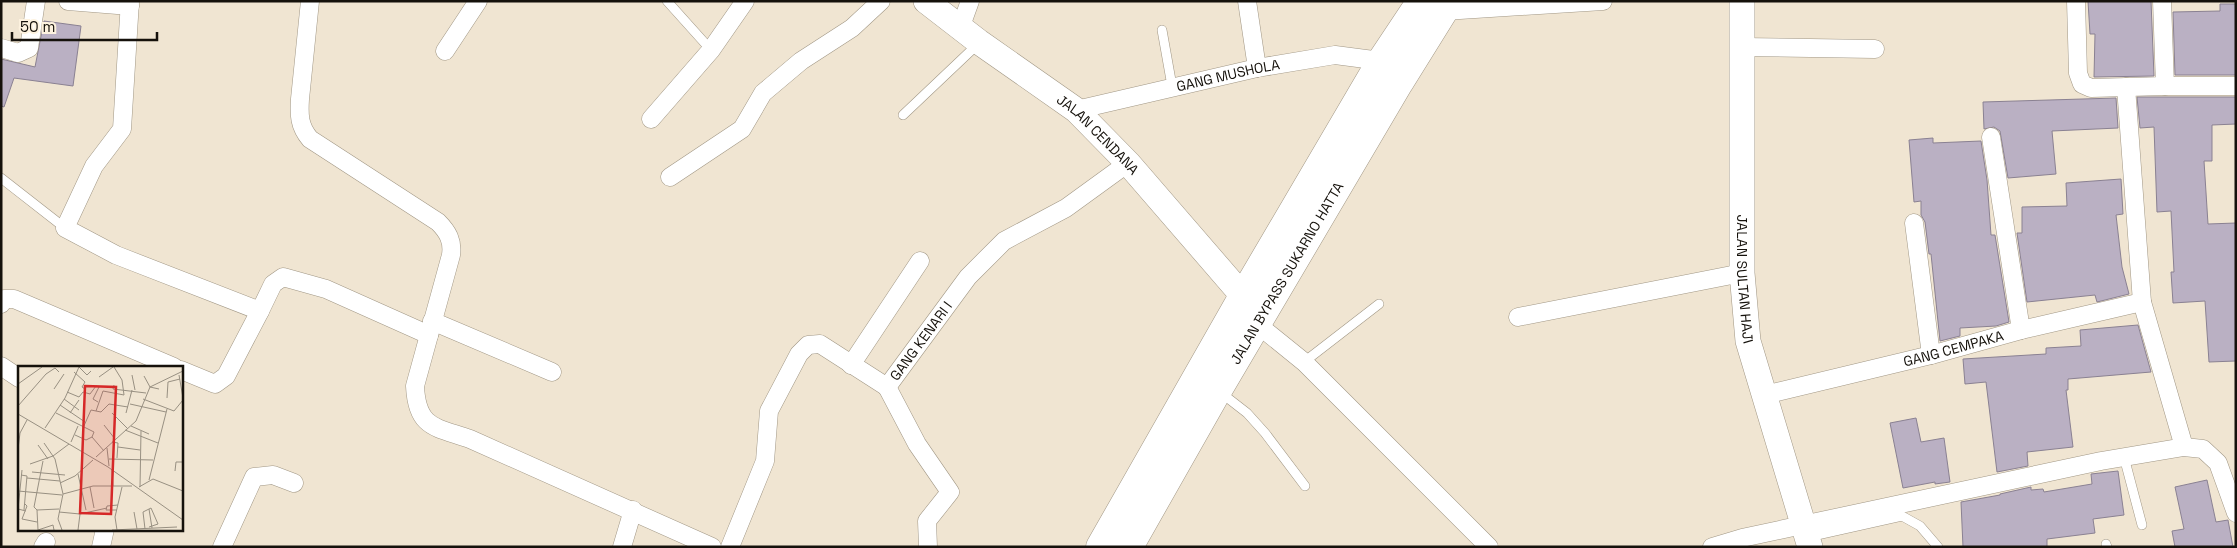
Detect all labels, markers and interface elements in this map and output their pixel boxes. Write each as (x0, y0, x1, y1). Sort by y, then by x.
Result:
scale bar (12, 10, 158, 42)
text: 50 m (20, 17, 55, 36)
street label: GANG MUSHOLA (1175, 55, 1281, 95)
street label: JALAN CENDANA (1053, 90, 1143, 178)
street label: JALAN BYPASS SUKARNO HATTA (1226, 179, 1348, 368)
street label: JALAN SULTAN HAJI (1733, 214, 1757, 346)
street label: GANG KENARI I (886, 298, 956, 384)
street label: GANG CEMPAKA (1901, 326, 2006, 370)
inset map (18, 366, 182, 530)

